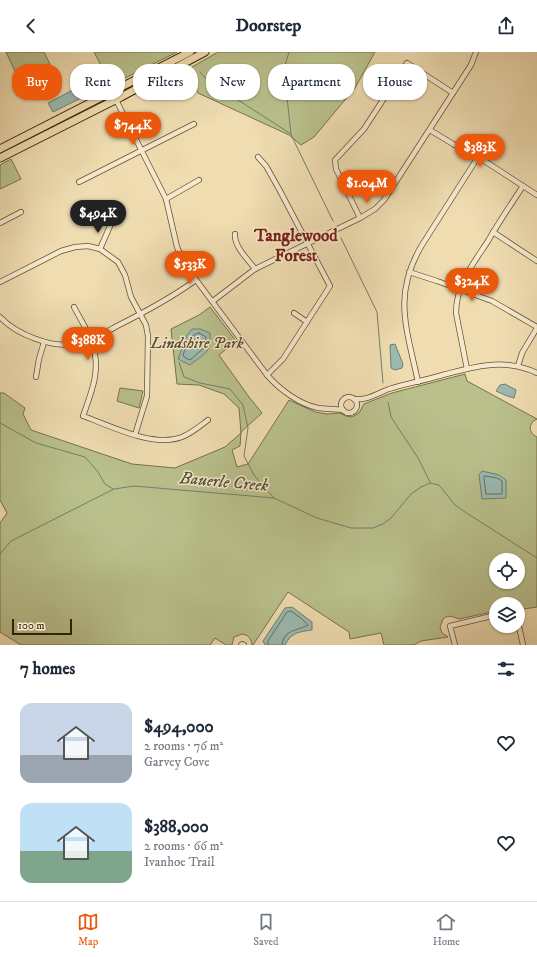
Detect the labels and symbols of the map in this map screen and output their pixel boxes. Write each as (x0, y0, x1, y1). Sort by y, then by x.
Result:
pin: $744K (105, 112, 161, 146)
pin: $383K (452, 134, 508, 168)
pin: $1.04M (334, 170, 400, 204)
pin: $494K (70, 200, 126, 234)
district label: Tanglewood Forest (253, 225, 338, 267)
pin: $533K (162, 251, 218, 285)
pin: $324K (444, 268, 500, 302)
pin: $388K (60, 327, 116, 361)
park label: Lindshire Park (150, 333, 244, 353)
water label: Bauerle Creek (178, 467, 270, 497)
scale bar (12, 617, 72, 636)

